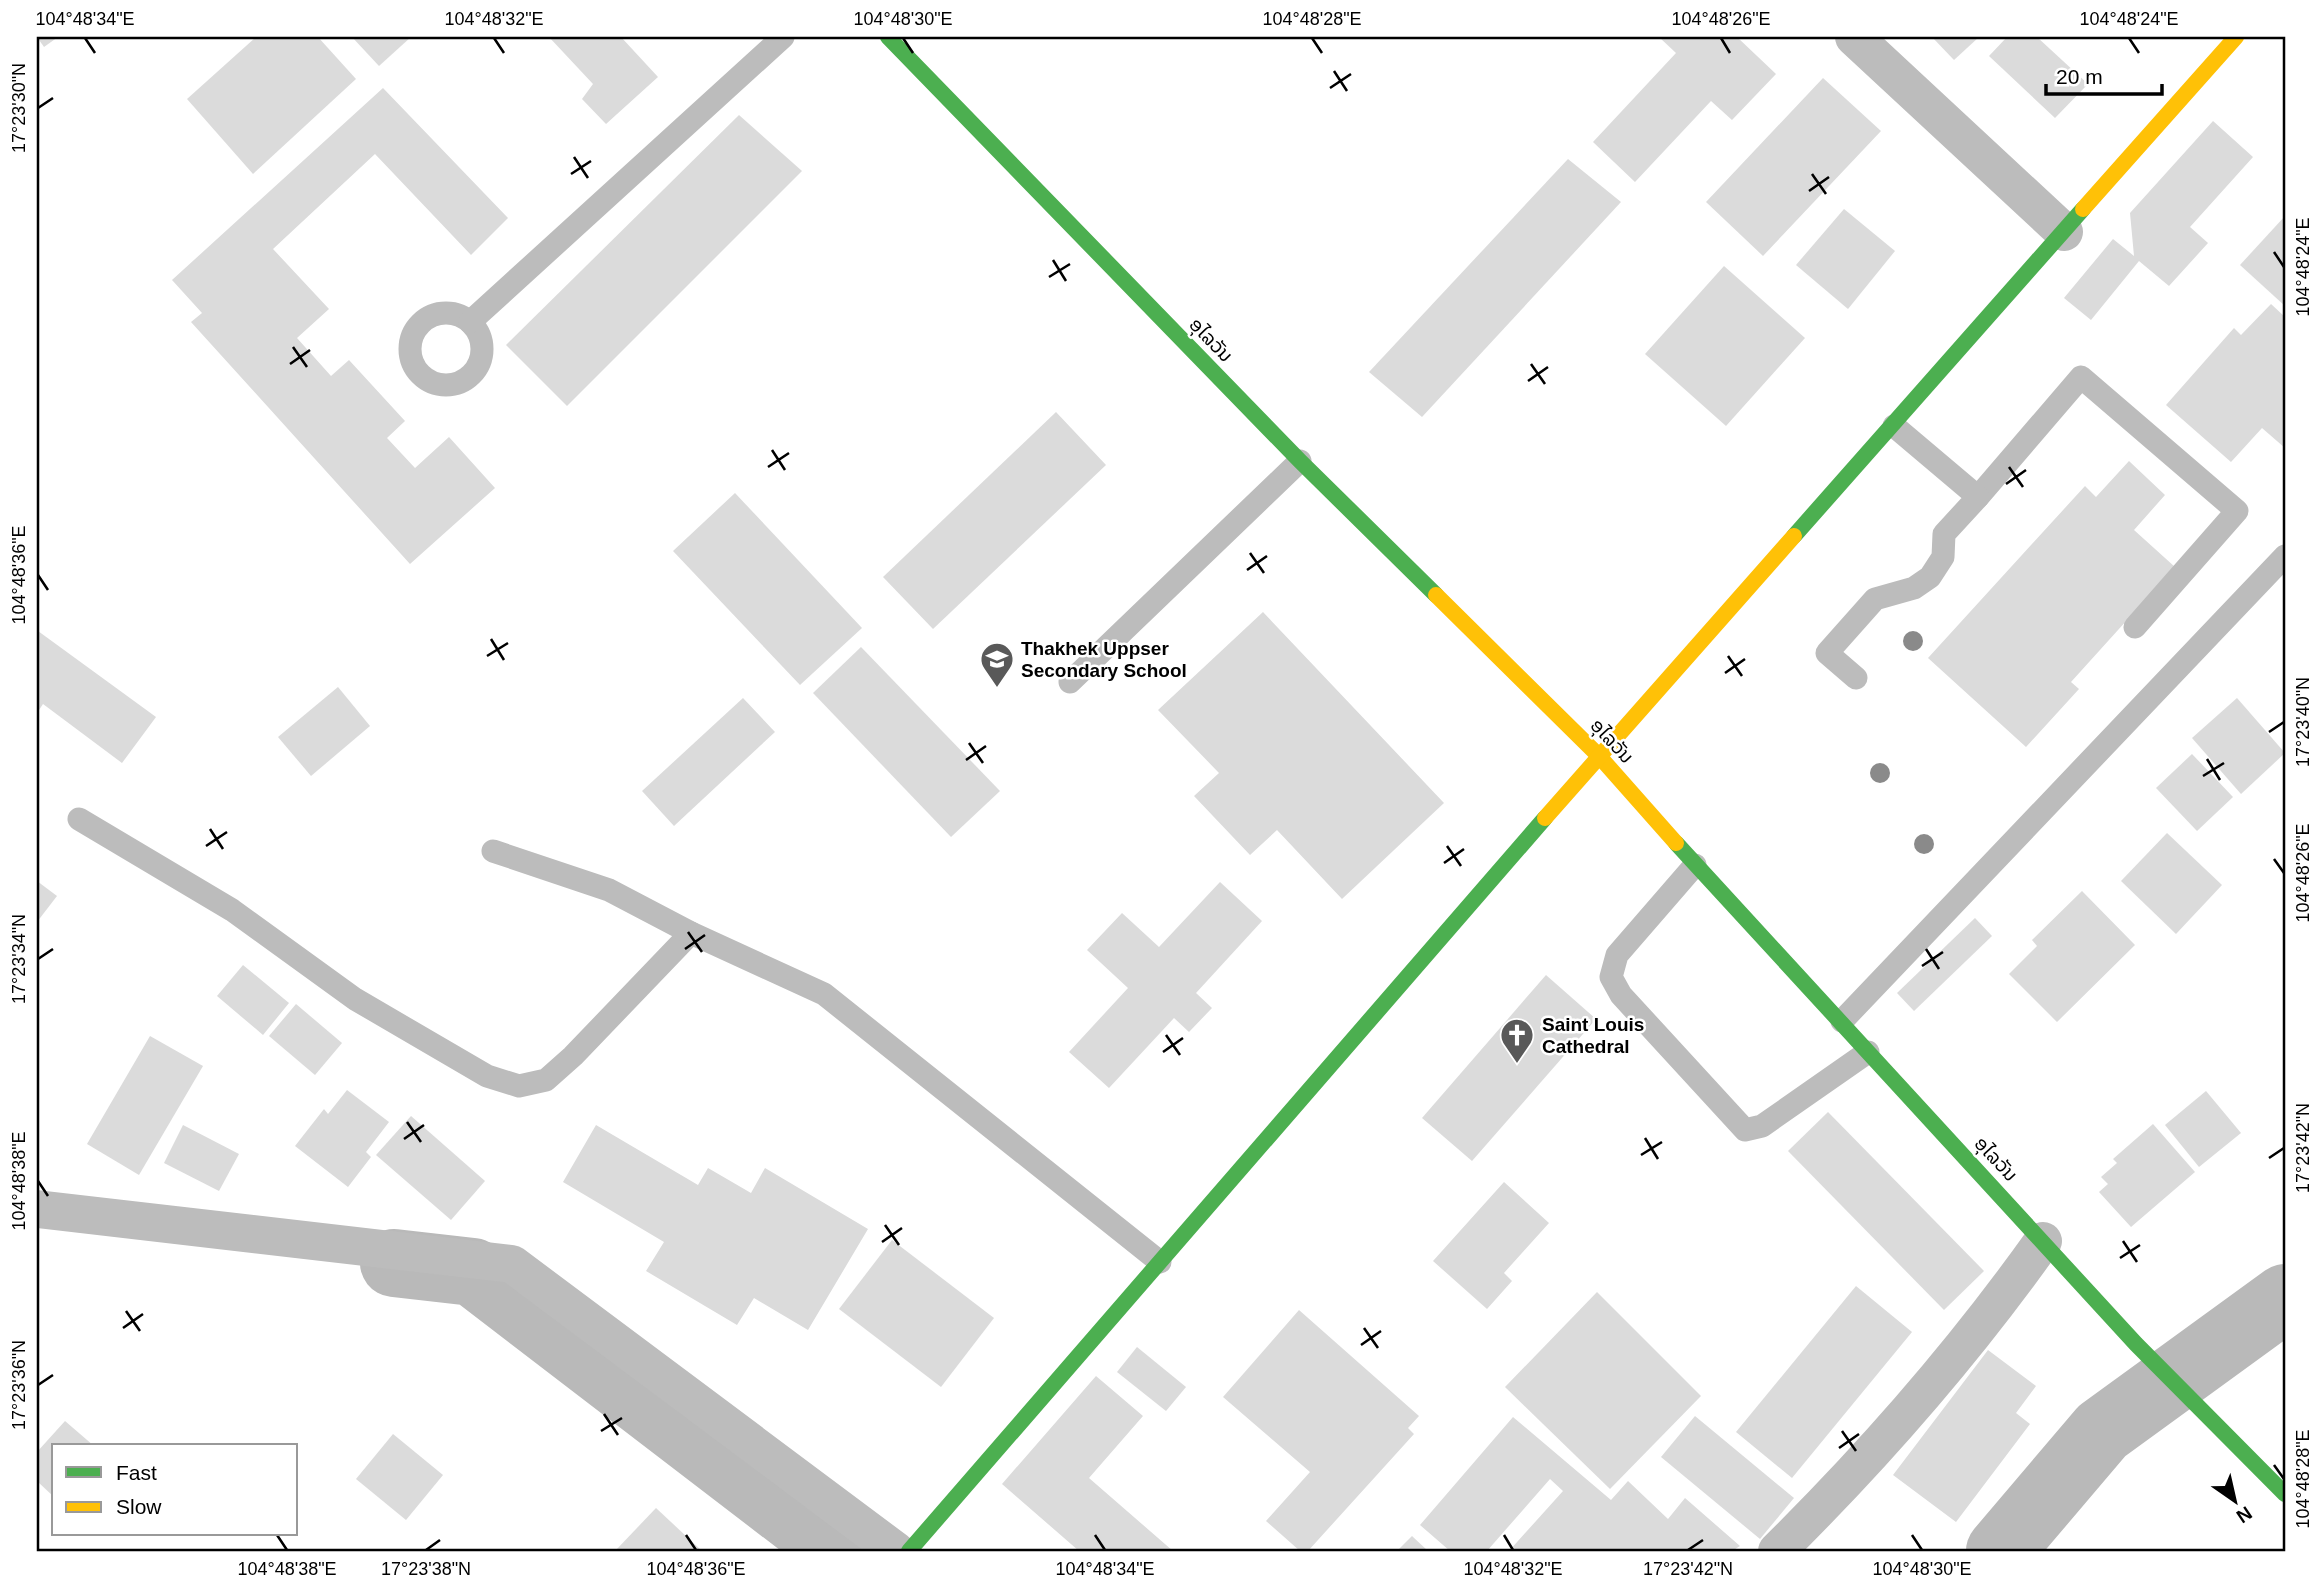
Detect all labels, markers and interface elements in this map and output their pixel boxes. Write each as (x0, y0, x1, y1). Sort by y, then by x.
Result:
text: 104°48'34"E (35, 9, 135, 29)
text: 104°48'32"E (444, 9, 544, 29)
text: 104°48'30"E (853, 9, 953, 29)
text: 104°48'28"E (1262, 9, 1362, 29)
text: 104°48'26"E (1671, 9, 1771, 29)
text: 104°48'24"E (2079, 9, 2179, 29)
scale bar (2046, 52, 2161, 96)
text: 17°23'30"N (9, 63, 29, 153)
text: 20 m (2056, 65, 2103, 88)
text: 104°48'24"E (2293, 217, 2313, 317)
street label: ອຸໄລວັນ (1184, 314, 1237, 368)
text: 104°48'36"E (9, 525, 29, 625)
place label: Thakhek Uppser Secondary School (1021, 638, 1187, 681)
school or university icon: Thakhek Uppser Secondary School (978, 640, 1016, 689)
text: 17°23'40"N (2293, 677, 2313, 767)
street label: ອຸໄລວັນ (1585, 715, 1638, 769)
text: 104°48'26"E (2293, 823, 2313, 923)
text: 17°23'34"N (9, 914, 29, 1004)
place label: Saint Louis Cathedral (1542, 1014, 1644, 1057)
church icon: Saint Louis Cathedral (1498, 1016, 1536, 1065)
text: 17°23'42"N (2293, 1103, 2313, 1193)
text: 104°48'38"E (9, 1131, 29, 1231)
street label: ອຸໄລວັນ (1969, 1133, 2022, 1187)
text: 17°23'36"N (9, 1340, 29, 1430)
text: 104°48'28"E (2293, 1429, 2313, 1529)
legend (52, 1444, 298, 1536)
text: Fast (116, 1461, 157, 1484)
north arrow (2200, 1466, 2270, 1536)
text: Slow (116, 1495, 162, 1518)
text: N (2233, 1502, 2256, 1527)
text: 104°48'38"E (237, 1559, 337, 1579)
text: 17°23'38"N (381, 1559, 471, 1579)
text: 104°48'36"E (646, 1559, 746, 1579)
text: 104°48'34"E (1055, 1559, 1155, 1579)
text: 104°48'32"E (1463, 1559, 1563, 1579)
text: 17°23'42"N (1643, 1559, 1733, 1579)
text: 104°48'30"E (1872, 1559, 1972, 1579)

